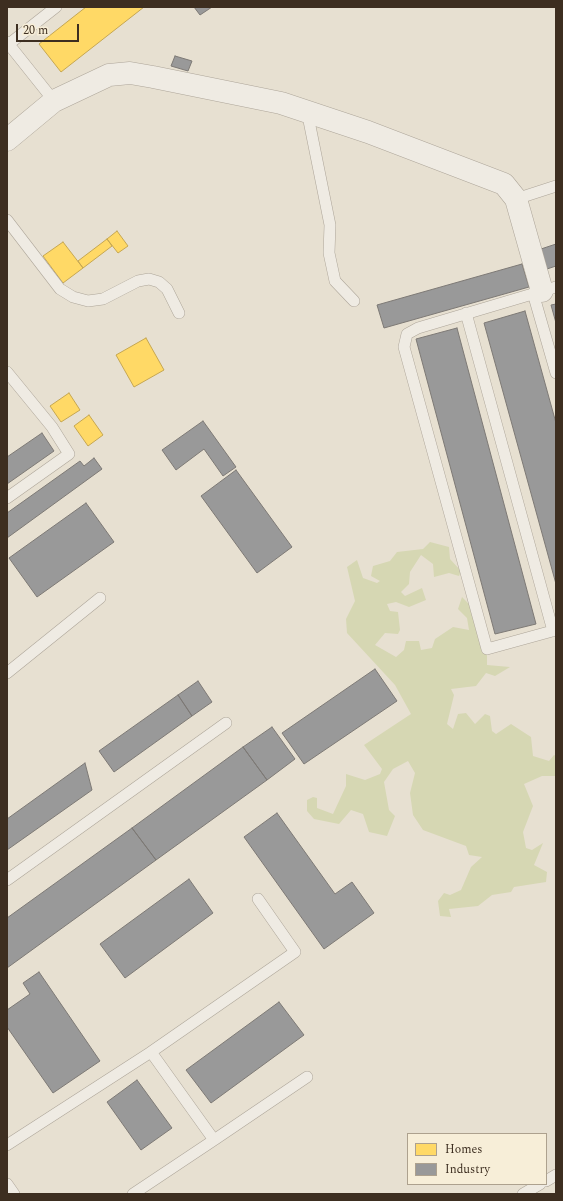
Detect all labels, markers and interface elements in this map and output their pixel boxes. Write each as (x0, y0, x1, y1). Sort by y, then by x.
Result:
scale bar (18, 16, 81, 42)
text: 20 m (23, 21, 48, 40)
legend (407, 1133, 547, 1185)
text: Homes (445, 1140, 483, 1159)
text: Industry (445, 1160, 490, 1179)

